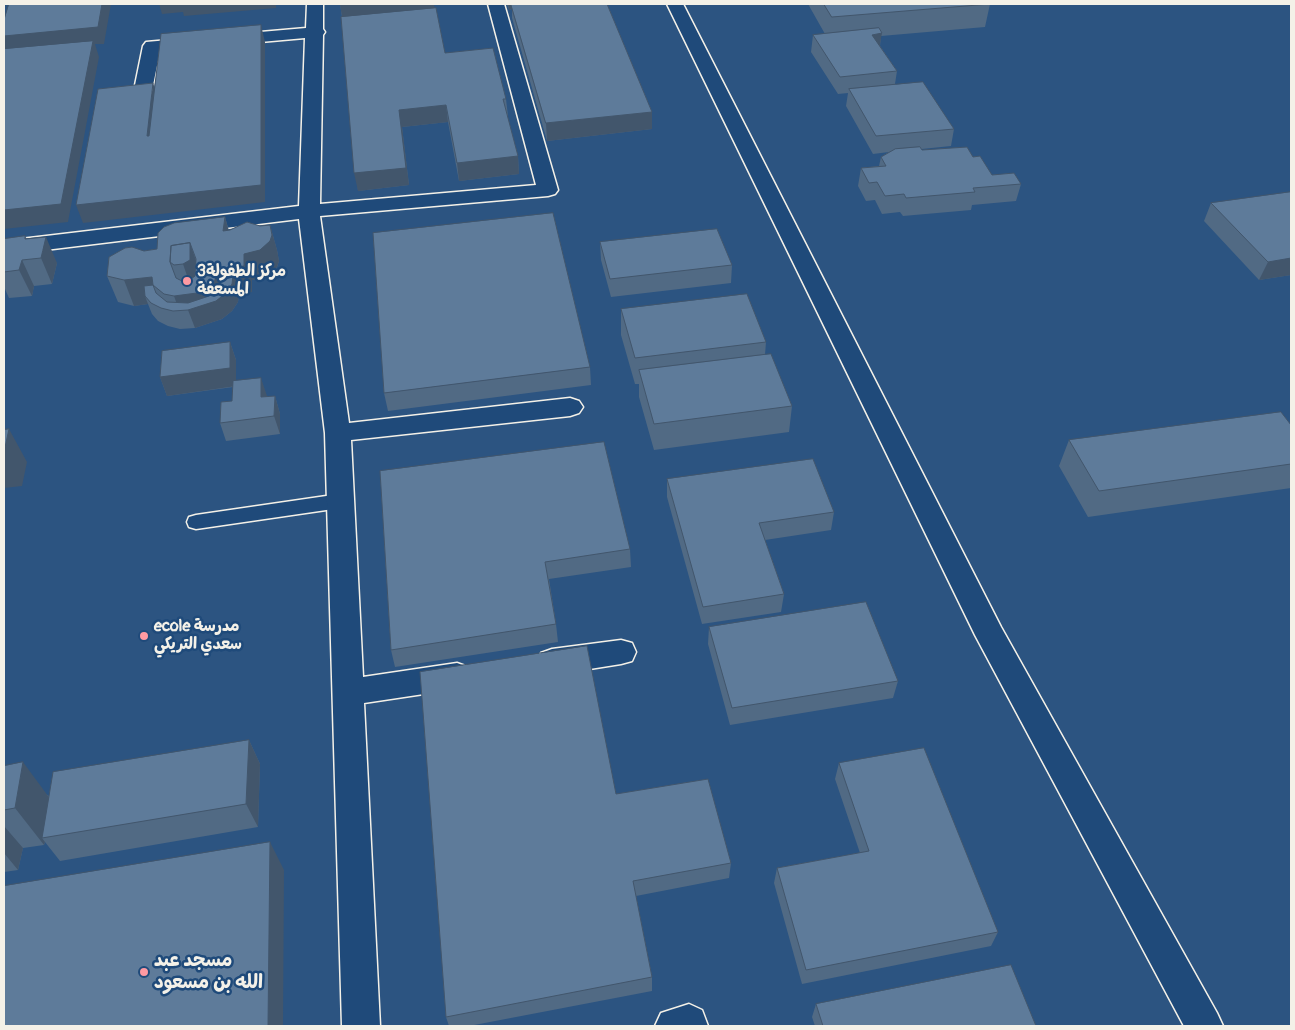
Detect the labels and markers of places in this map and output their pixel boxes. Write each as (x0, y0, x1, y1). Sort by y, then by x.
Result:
place label: 3مركز الطفولة المسعفة (197, 262, 286, 300)
marker: 3مركز الطفولة المسعفة (181, 275, 193, 287)
place label: ecole مدرسة سعدي التريكي (154, 617, 242, 655)
marker: ecole مدرسة سعدي التريكي (138, 630, 150, 642)
place label: مسجد عبد الله بن مسعود (154, 950, 263, 994)
marker: مسجد عبد الله بن مسعود (138, 966, 150, 978)

